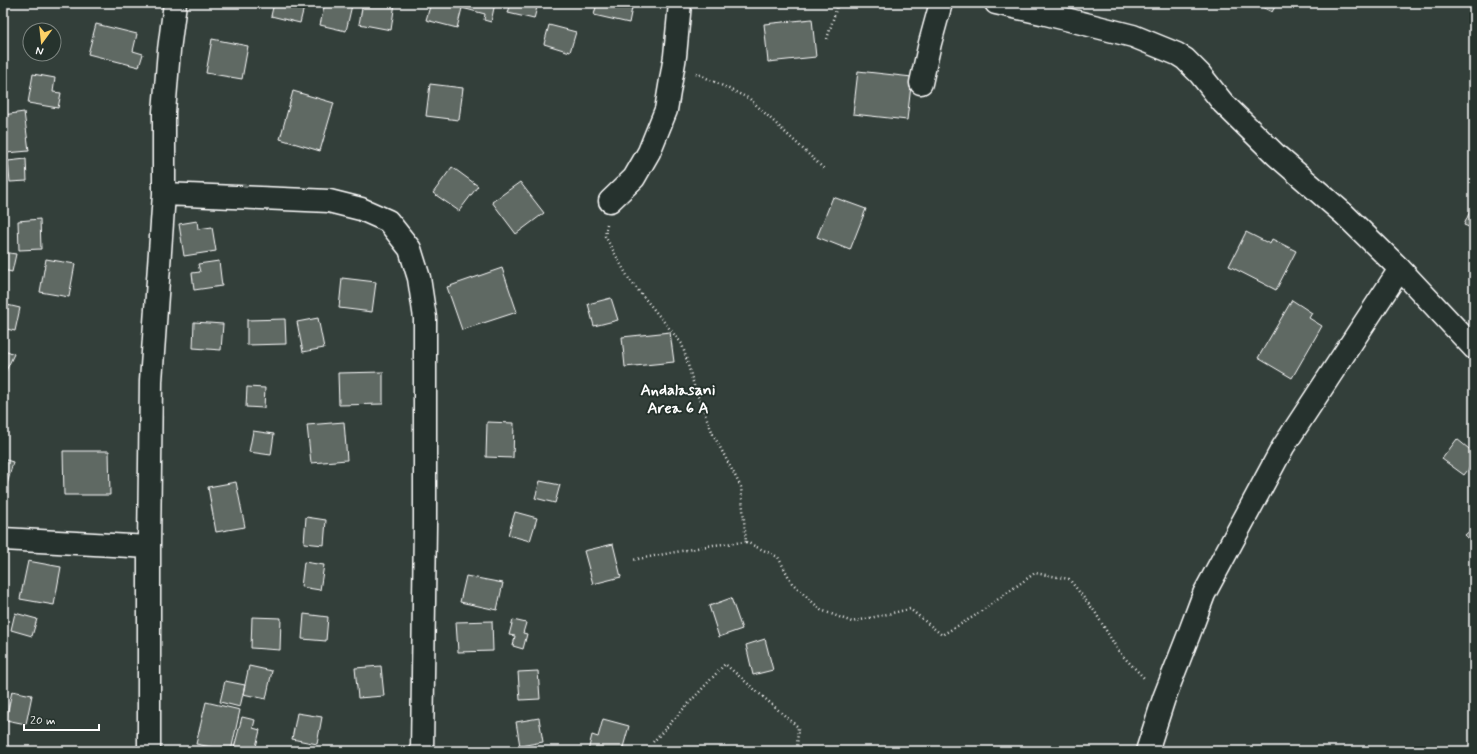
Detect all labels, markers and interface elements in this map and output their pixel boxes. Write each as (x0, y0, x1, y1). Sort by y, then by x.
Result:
north arrow (22, 22, 62, 62)
text: N (34, 43, 45, 58)
district label: Andalasani Area 6 A (640, 380, 716, 419)
scale bar (24, 706, 99, 732)
text: 20 m (30, 713, 56, 729)

